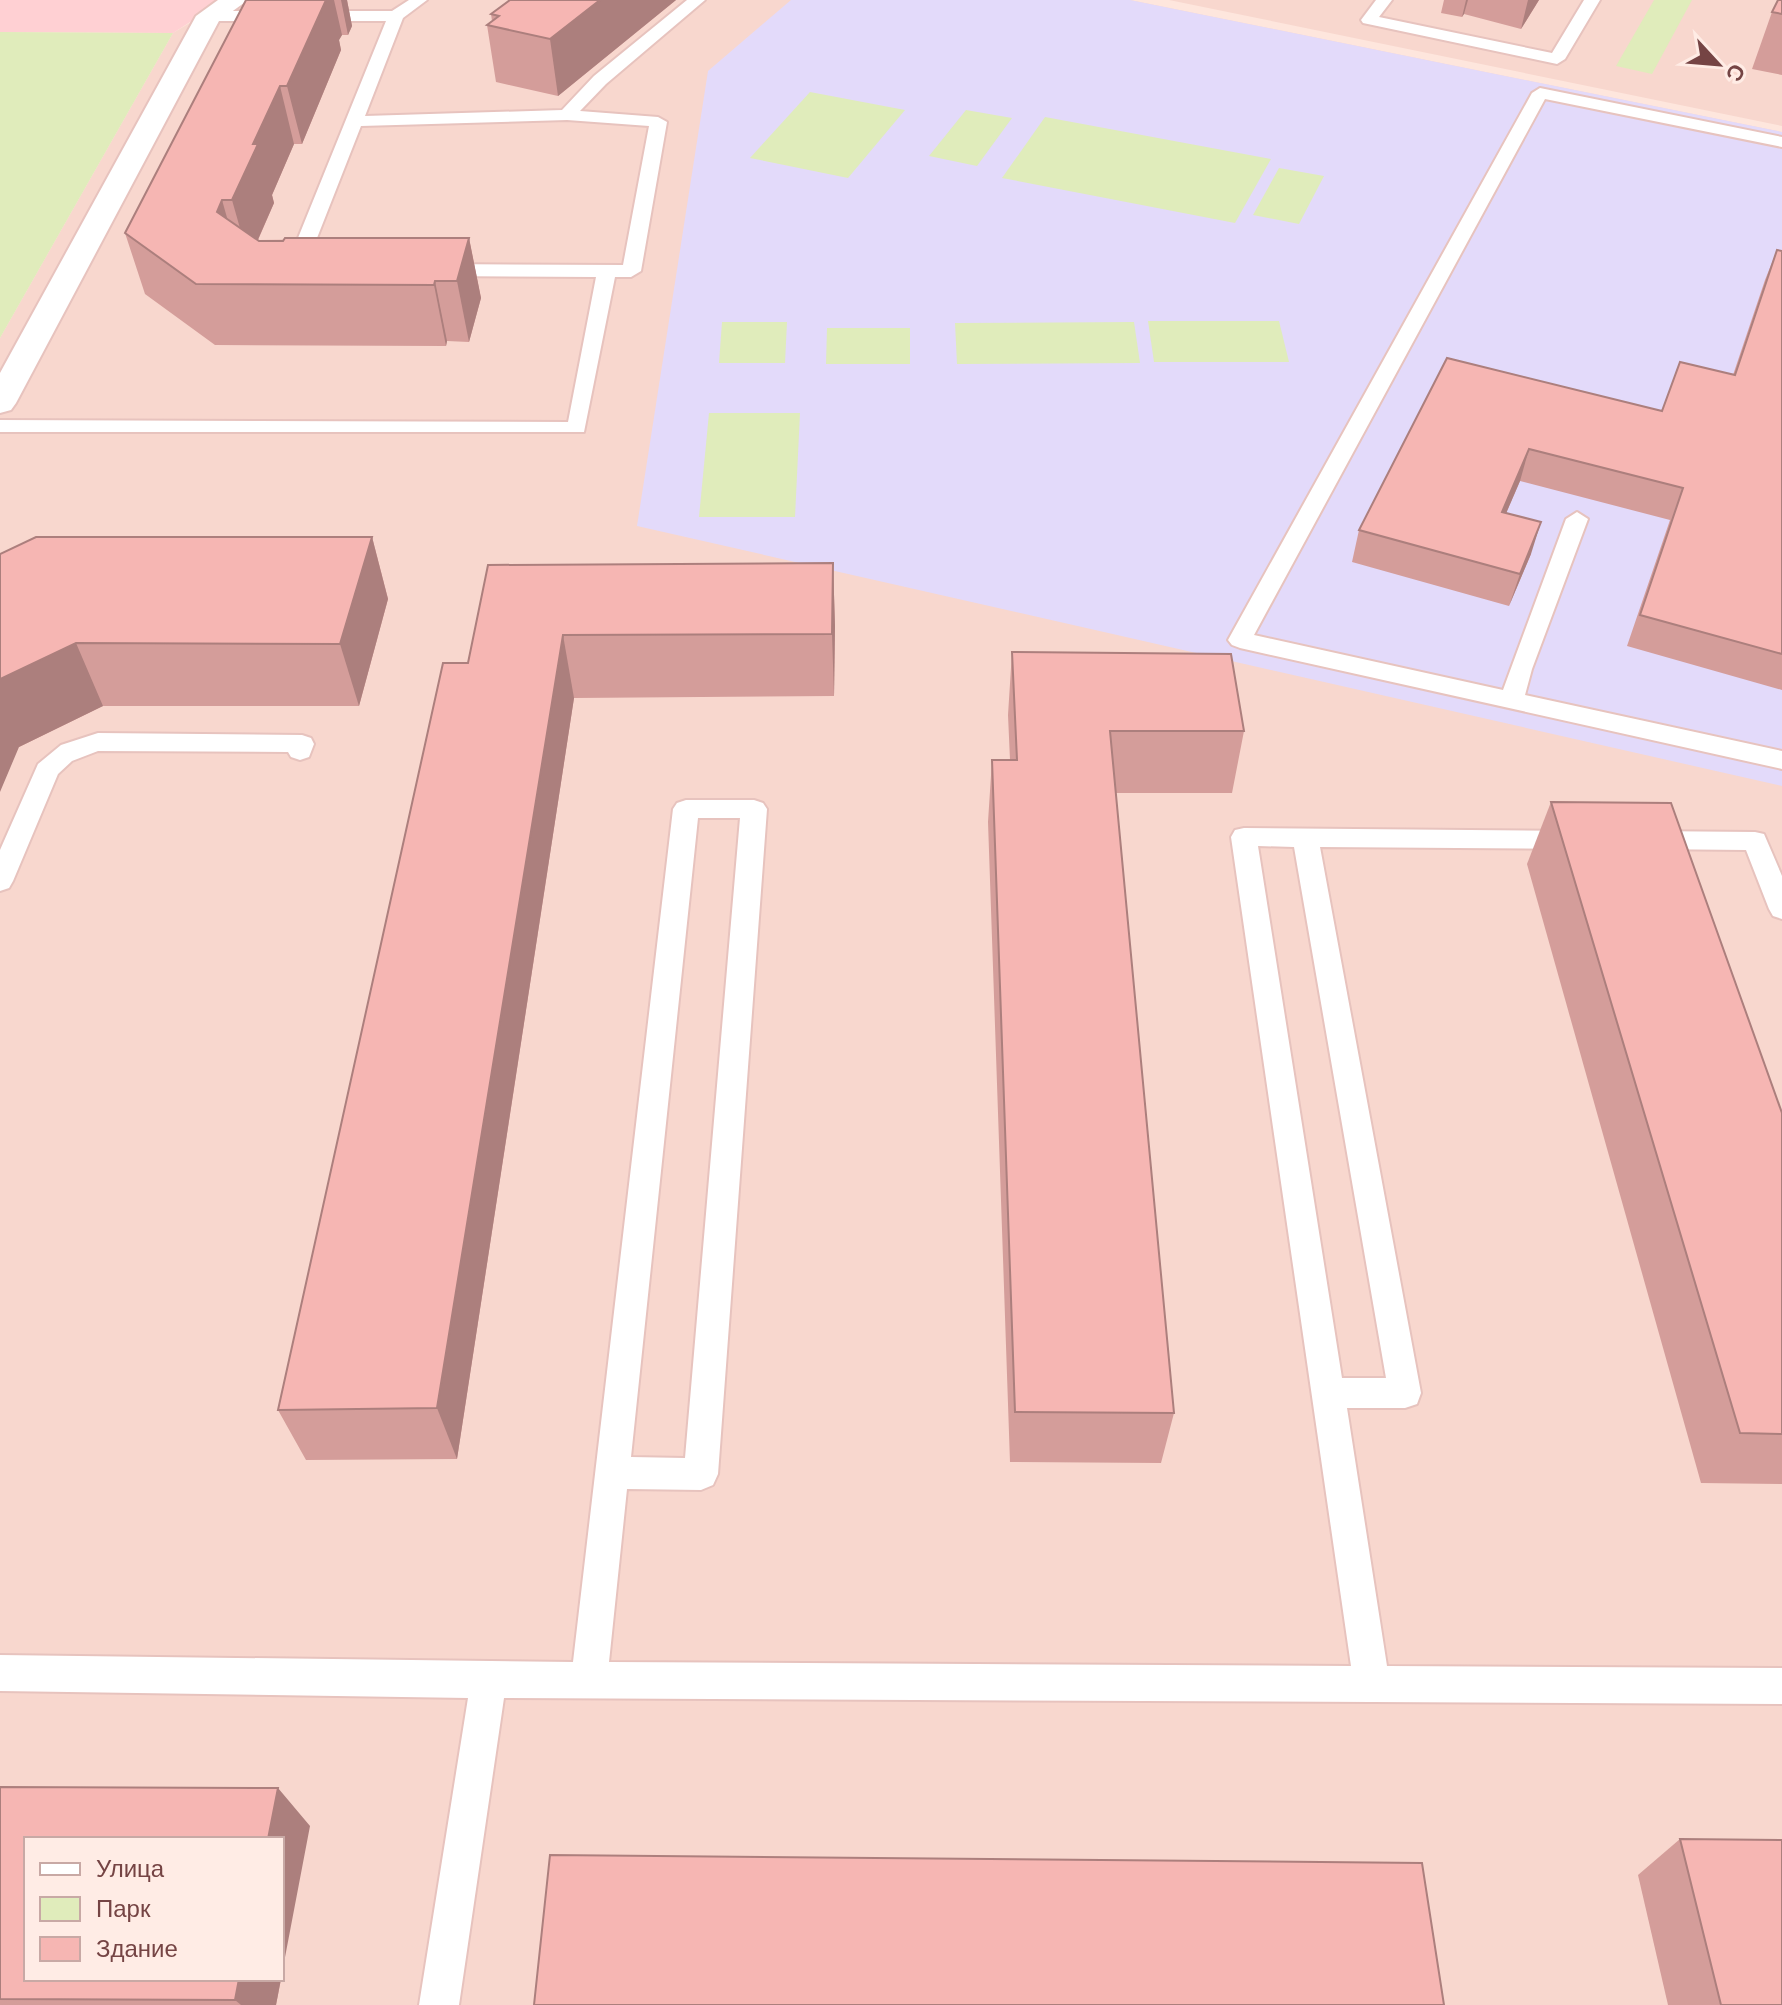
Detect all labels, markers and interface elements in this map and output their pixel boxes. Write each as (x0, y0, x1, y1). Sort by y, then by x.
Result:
north arrow (1678, 24, 1758, 104)
text: С (1721, 60, 1750, 85)
legend (24, 1837, 284, 1981)
text: Улица (96, 1855, 165, 1882)
text: Парк (96, 1895, 151, 1922)
text: Здание (96, 1935, 178, 1962)

